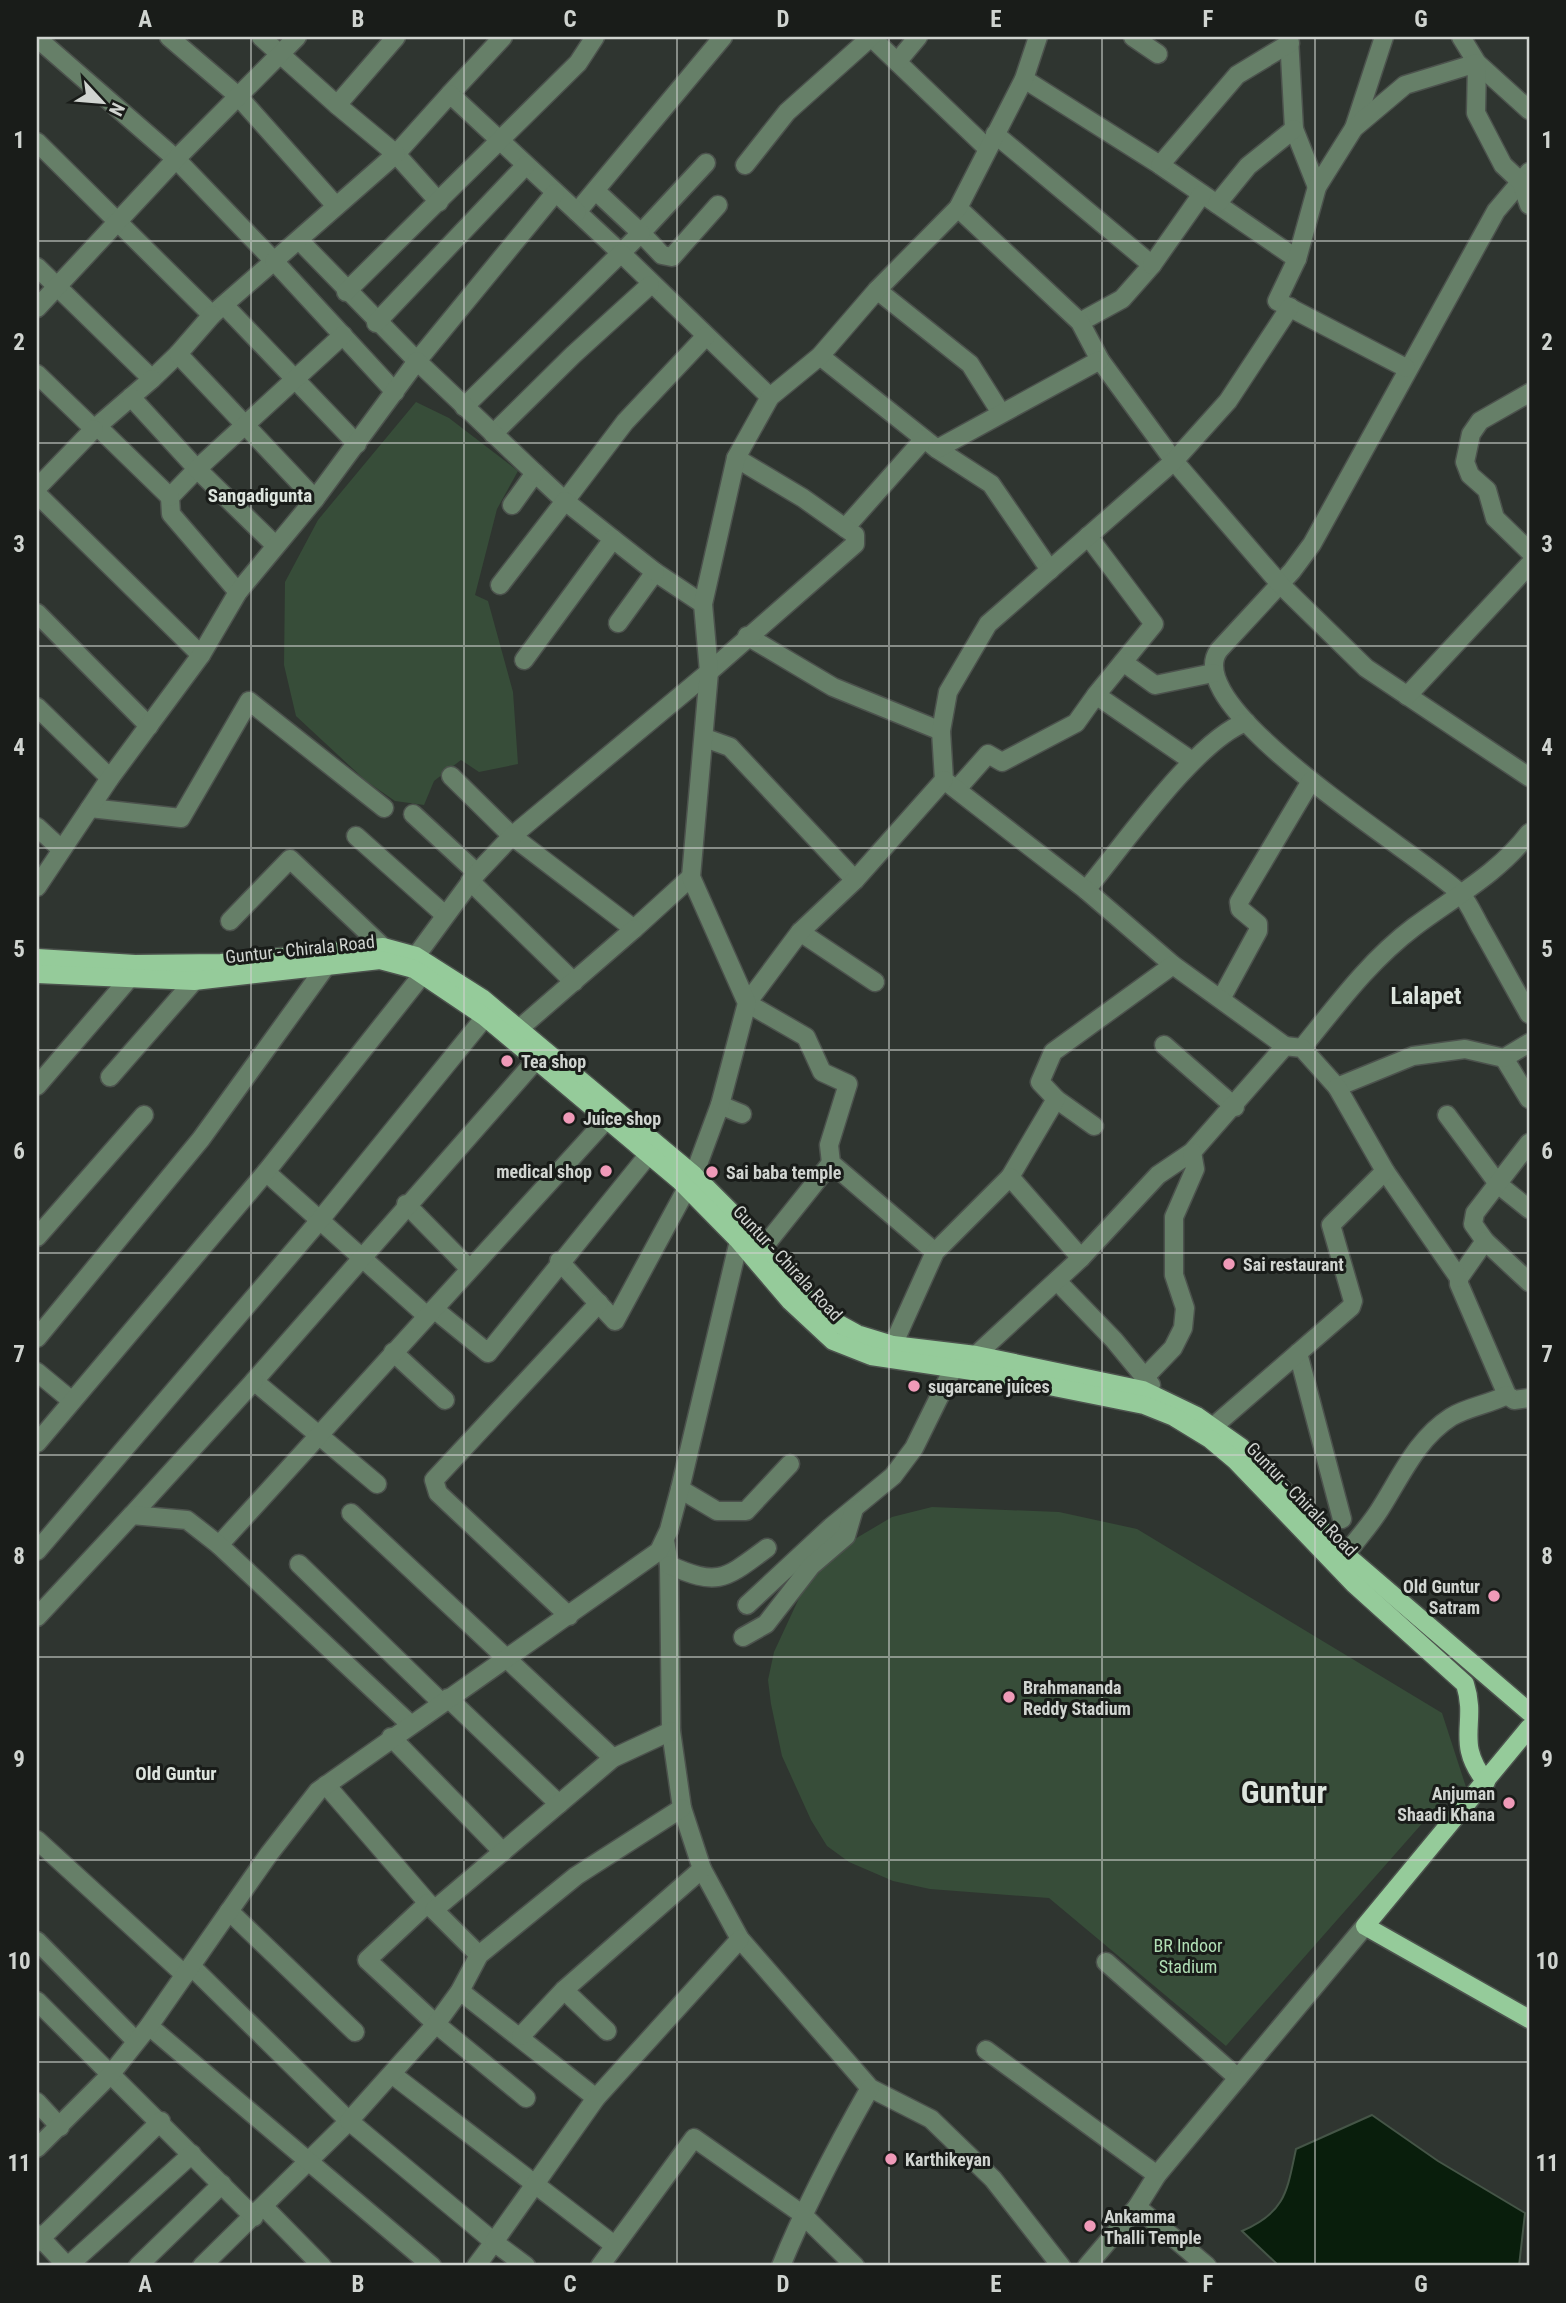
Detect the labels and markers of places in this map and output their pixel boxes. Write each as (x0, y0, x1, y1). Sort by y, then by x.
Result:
place label: Tea shop (521, 1051, 586, 1072)
marker: Tea shop (499, 1053, 515, 1069)
place label: Juice shop (583, 1108, 661, 1129)
marker: Juice shop (561, 1110, 577, 1126)
place label: medical shop (496, 1161, 592, 1182)
place label: Sai baba temple (726, 1162, 842, 1183)
marker: medical shop (598, 1163, 614, 1179)
marker: Sai baba temple (704, 1164, 720, 1180)
place label: Sai restaurant (1243, 1254, 1344, 1275)
marker: Sai restaurant (1221, 1256, 1237, 1272)
place label: sugarcane juices (928, 1376, 1050, 1397)
marker: sugarcane juices (906, 1378, 922, 1394)
place label: Old Guntur Satram (1403, 1576, 1480, 1618)
marker: Old Guntur Satram (1486, 1588, 1502, 1604)
place label: Brahmananda Reddy Stadium (1023, 1677, 1131, 1719)
marker: Brahmananda Reddy Stadium (1001, 1689, 1017, 1705)
place label: Anjuman Shaadi Khana (1397, 1783, 1495, 1825)
marker: Anjuman Shaadi Khana (1501, 1795, 1517, 1811)
place label: Karthikeyan (905, 2149, 991, 2170)
marker: Karthikeyan (883, 2151, 899, 2167)
place label: Ankamma Thalli Temple (1104, 2206, 1202, 2248)
marker: Ankamma Thalli Temple (1082, 2218, 1098, 2234)

